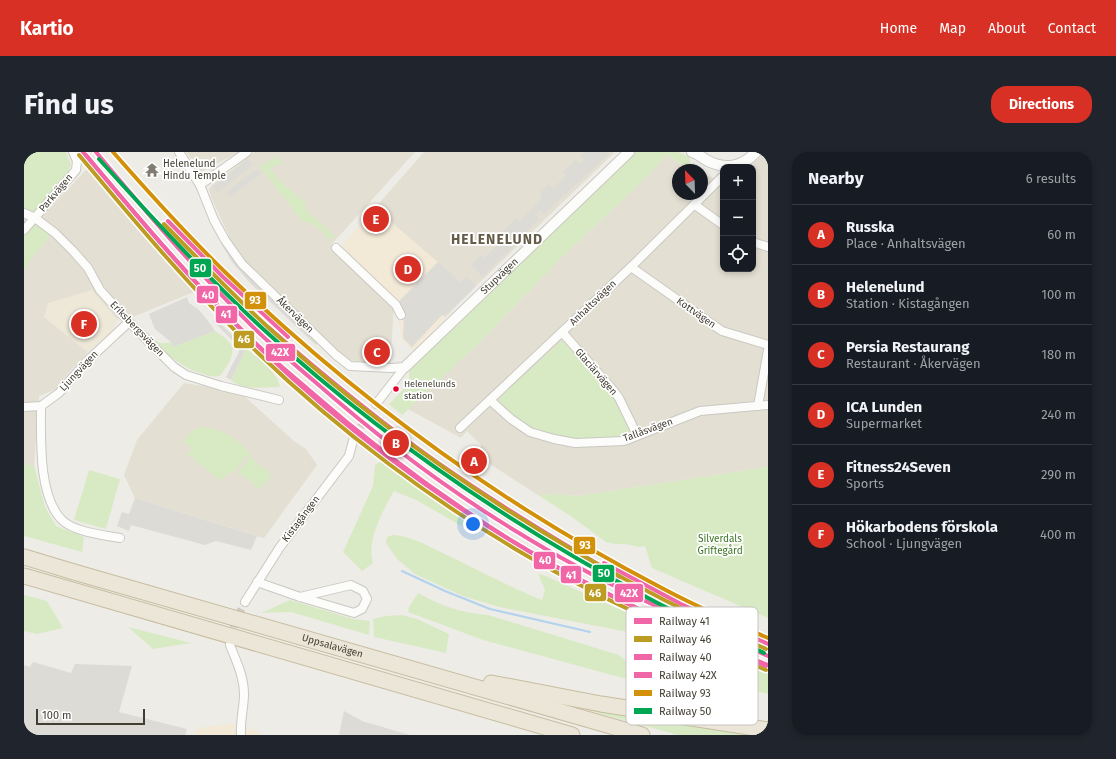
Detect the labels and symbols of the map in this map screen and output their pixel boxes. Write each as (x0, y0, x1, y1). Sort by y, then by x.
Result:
place label: Helenelund Hindu Temple (163, 158, 226, 182)
temple icon: Helenelund Hindu Temple (144, 162, 160, 178)
north arrow (672, 164, 708, 200)
street label: Parkvägen (37, 171, 75, 215)
pin: E (363, 204, 389, 234)
district label: HELENELUND (451, 231, 543, 248)
pin: D (395, 254, 421, 284)
street label: Stupvägen (478, 256, 521, 297)
line badge: 50 (189, 258, 212, 278)
text: 50 (194, 262, 207, 275)
street label: Anhaltsvägen (567, 278, 619, 328)
line badge: 40 (196, 285, 219, 304)
text: 40 (202, 289, 215, 302)
line badge: 93 (244, 291, 267, 310)
street label: Åkervägen (274, 293, 317, 335)
text: 93 (249, 294, 261, 307)
street label: Kottvägen (674, 295, 718, 331)
street label: Eriksbergsvägen (107, 299, 167, 359)
line badge: 41 (215, 305, 238, 324)
text: 41 (221, 308, 231, 321)
pin: F (71, 309, 97, 339)
line badge: 46 (233, 330, 255, 349)
text: 46 (238, 333, 250, 346)
pin: C (364, 337, 390, 367)
line badge: 42X (265, 343, 296, 362)
text: 42X (271, 346, 290, 359)
street label: Glaciärvägen (572, 346, 620, 398)
street label: Ljungvägen (57, 348, 101, 394)
place label: Helenelunds station (404, 379, 455, 401)
marker: Helenelunds station (391, 384, 401, 394)
street label: Tallåsvägen (621, 415, 675, 445)
pin: B (383, 428, 409, 458)
pin: A (461, 446, 487, 476)
street label: Kistagången (279, 493, 322, 545)
your location (463, 514, 483, 534)
park label: Silverdals Griftegård (697, 533, 743, 557)
line badge: 93 (573, 536, 596, 555)
text: 93 (579, 539, 591, 552)
line badge: 40 (533, 551, 556, 570)
text: 40 (539, 554, 552, 567)
line badge: 50 (592, 564, 615, 583)
line badge: 41 (560, 565, 582, 584)
text: 50 (598, 567, 611, 580)
text: 41 (566, 569, 576, 582)
line badge: 46 (584, 583, 607, 602)
line badge: 42X (614, 583, 644, 603)
text: 46 (589, 587, 601, 600)
text: 42X (620, 587, 639, 600)
legend (626, 607, 758, 725)
text: Railway 41 (659, 615, 710, 628)
street label: Uppsalavägen (300, 632, 364, 661)
text: Railway 46 (659, 633, 712, 646)
text: Railway 40 (659, 651, 712, 664)
text: Railway 42X (659, 669, 717, 682)
text: Railway 93 (659, 687, 711, 700)
text: Railway 50 (659, 705, 711, 718)
scale bar (36, 707, 145, 726)

